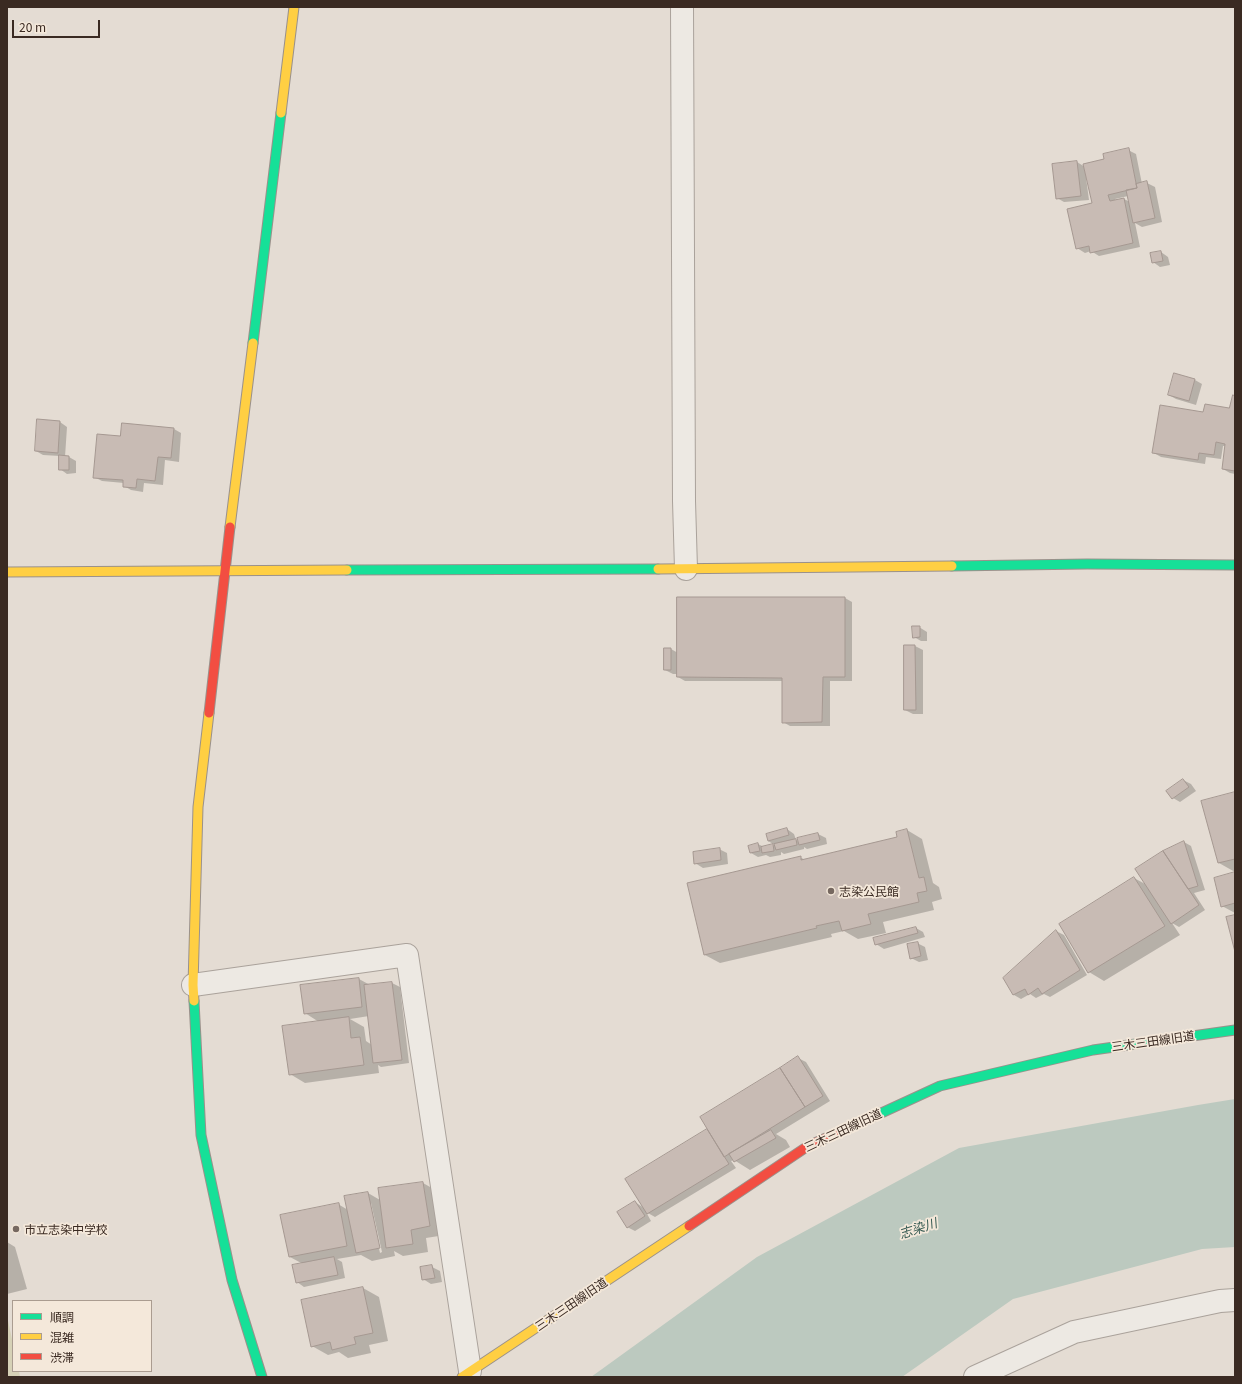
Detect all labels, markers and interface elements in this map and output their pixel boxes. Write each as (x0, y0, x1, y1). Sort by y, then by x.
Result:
scale bar (14, 12, 102, 38)
text: 20 m (19, 18, 46, 35)
place label: 志染公民館 (839, 884, 899, 898)
marker: 志染公民館 (826, 886, 836, 896)
street label: 三木三田線旧道 (1110, 1028, 1196, 1054)
street label: 三木三田線旧道 (802, 1106, 884, 1154)
water label: 志染川 (897, 1215, 939, 1241)
place label: 市立志染中学校 (24, 1222, 108, 1236)
marker: 市立志染中学校 (11, 1224, 21, 1234)
street label: 三木三田線旧道 (532, 1275, 610, 1333)
legend (12, 1300, 152, 1372)
text: 順調 (50, 1308, 74, 1325)
text: 混雑 (50, 1328, 74, 1345)
text: 渋滞 (50, 1348, 74, 1365)

